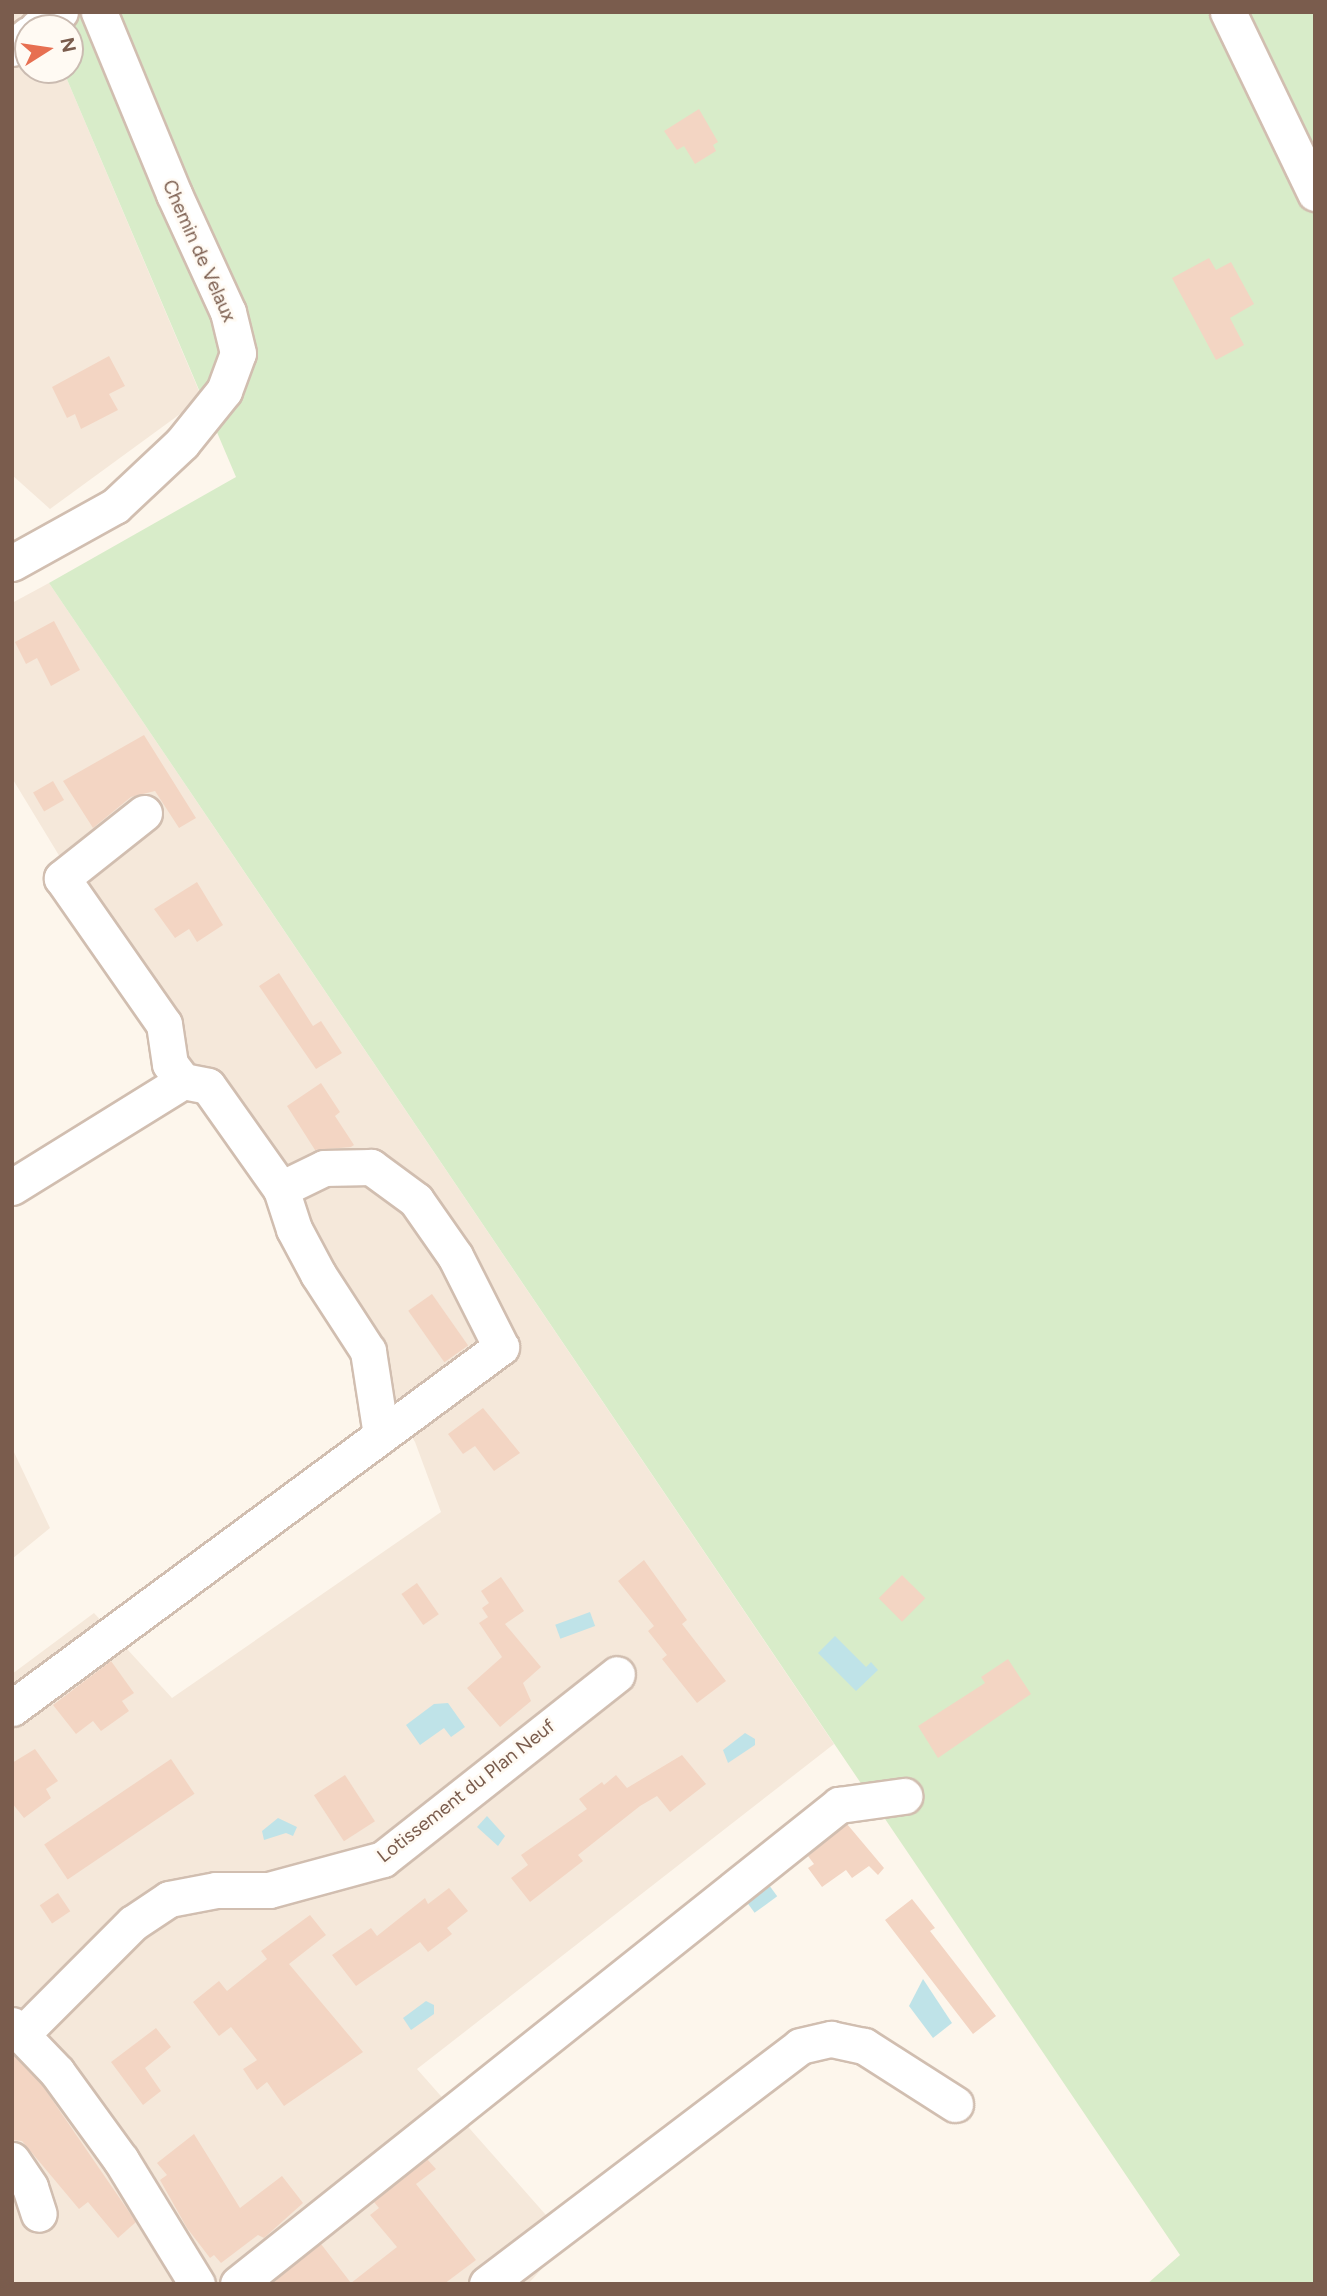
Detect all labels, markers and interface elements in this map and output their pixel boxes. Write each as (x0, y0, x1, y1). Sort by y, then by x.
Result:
north arrow (14, 14, 84, 84)
text: N (55, 35, 81, 55)
street label: Chemin de Velaux (157, 176, 241, 326)
street label: Lotissement du Plan Neuf (373, 1715, 559, 1867)

